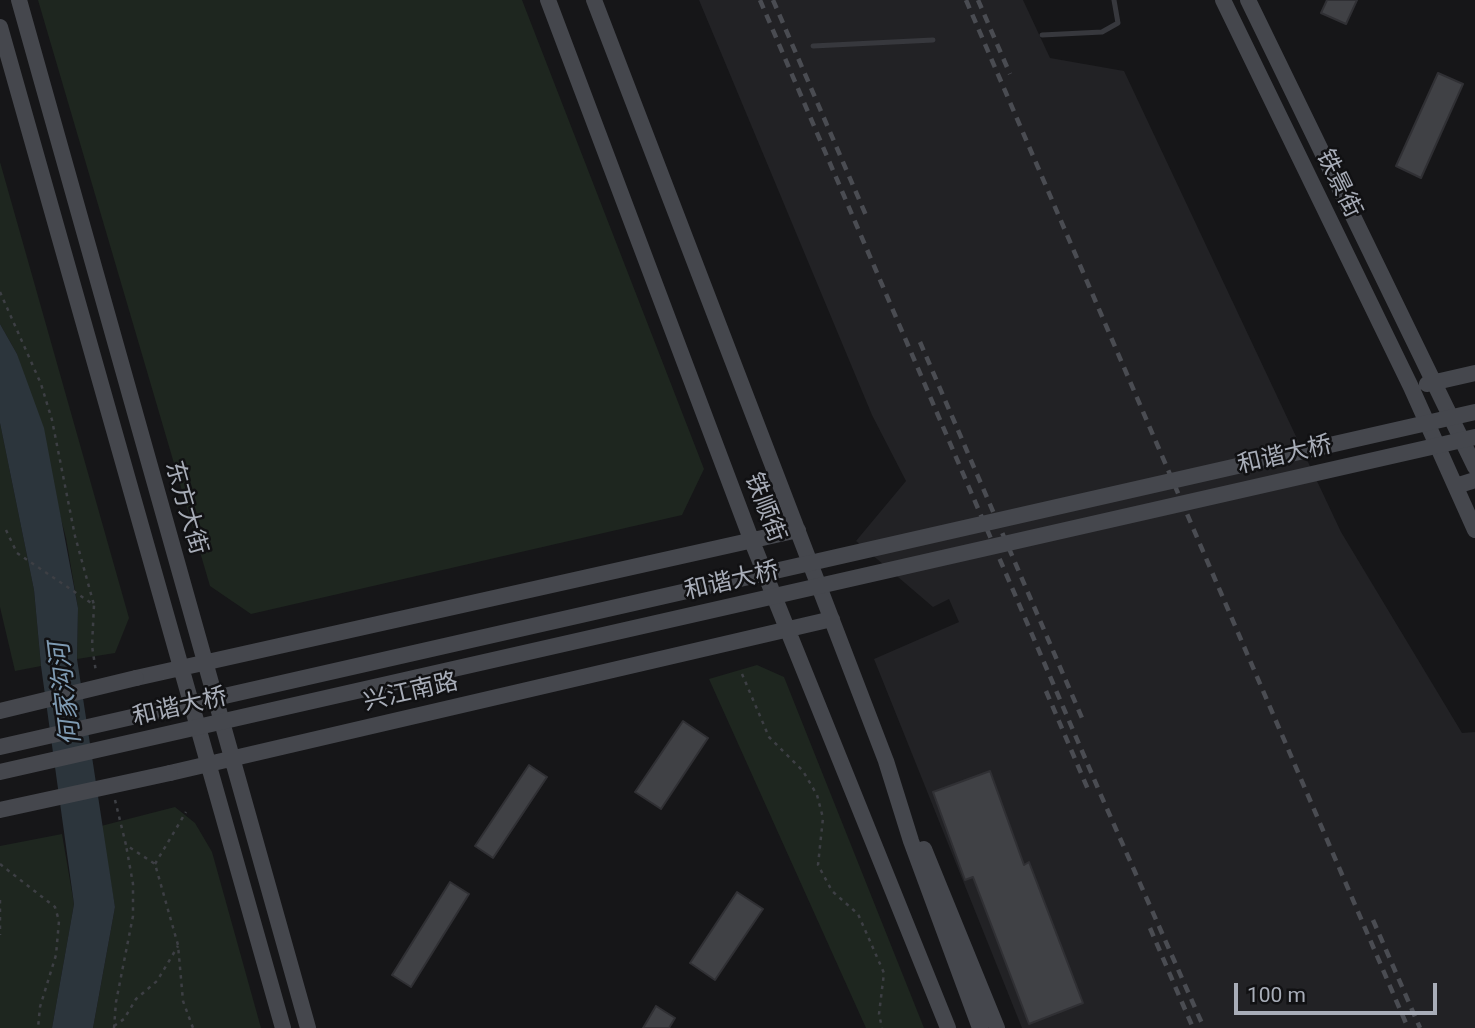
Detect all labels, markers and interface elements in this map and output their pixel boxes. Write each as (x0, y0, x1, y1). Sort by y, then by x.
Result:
street label: 铁景街 (1309, 145, 1367, 223)
street label: 和谐大桥 (1235, 431, 1335, 481)
street label: 东方大街 (158, 458, 212, 558)
street label: 铁顺街 (738, 469, 790, 547)
street label: 和谐大桥 (682, 557, 782, 607)
water label: 何家沟河 (45, 640, 89, 748)
street label: 兴江南路 (361, 668, 461, 718)
street label: 和谐大桥 (130, 683, 230, 733)
scale bar (1237, 968, 1440, 1012)
text: 100 m (1247, 983, 1306, 1007)

